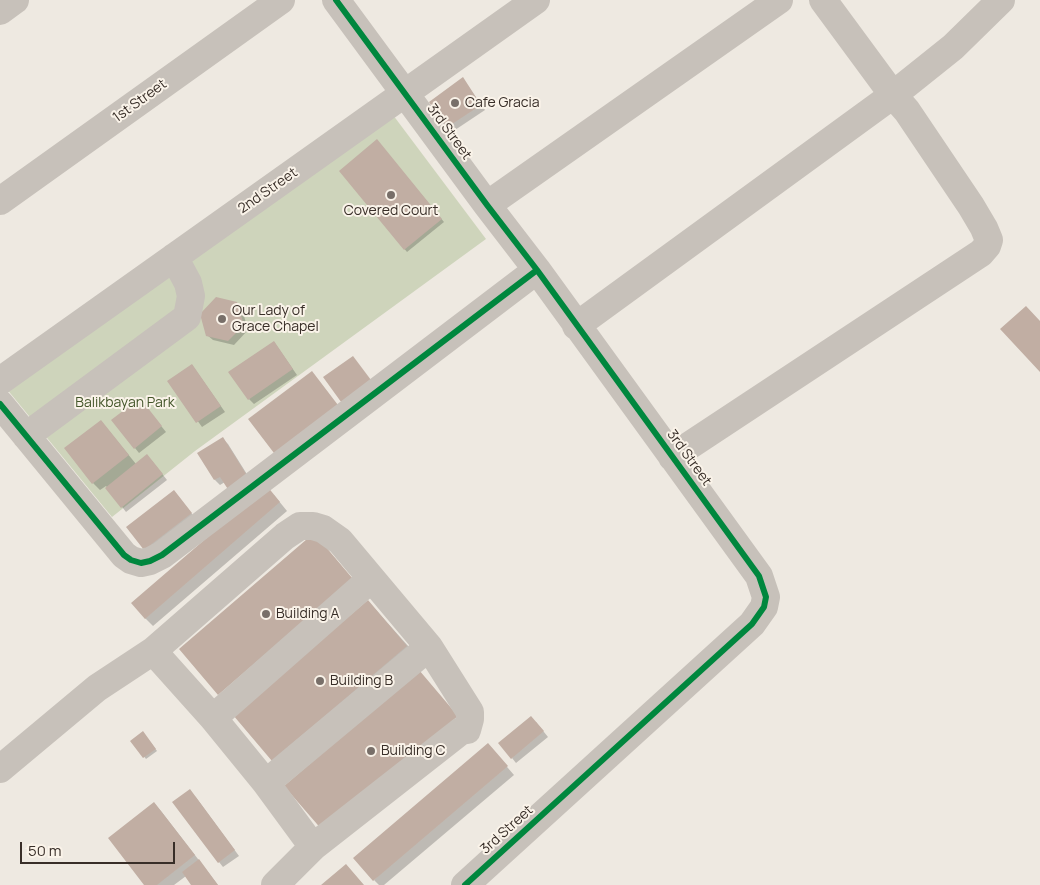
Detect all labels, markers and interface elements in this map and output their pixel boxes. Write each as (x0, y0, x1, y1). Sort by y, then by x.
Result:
street label: 1st Street (110, 76, 170, 126)
place label: Cafe Gracia (465, 95, 539, 111)
marker: Cafe Gracia (449, 97, 461, 109)
street label: 3rd Street (423, 101, 475, 163)
street label: 2nd Street (235, 164, 301, 218)
marker: Covered Court (385, 189, 397, 201)
place label: Covered Court (344, 203, 438, 219)
place label: Our Lady of Grace Chapel (232, 303, 319, 336)
marker: Our Lady of Grace Chapel (216, 313, 228, 325)
park label: Balikbayan Park (75, 395, 175, 411)
street label: 3rd Street (663, 427, 715, 489)
place label: Building A (276, 606, 339, 622)
marker: Building A (260, 608, 272, 620)
place label: Building B (330, 673, 393, 689)
marker: Building B (314, 675, 326, 687)
place label: Building C (381, 743, 445, 759)
marker: Building C (365, 745, 377, 757)
street label: 3rd Street (477, 802, 537, 858)
scale bar (22, 832, 178, 864)
text: 50 m (28, 840, 62, 861)

